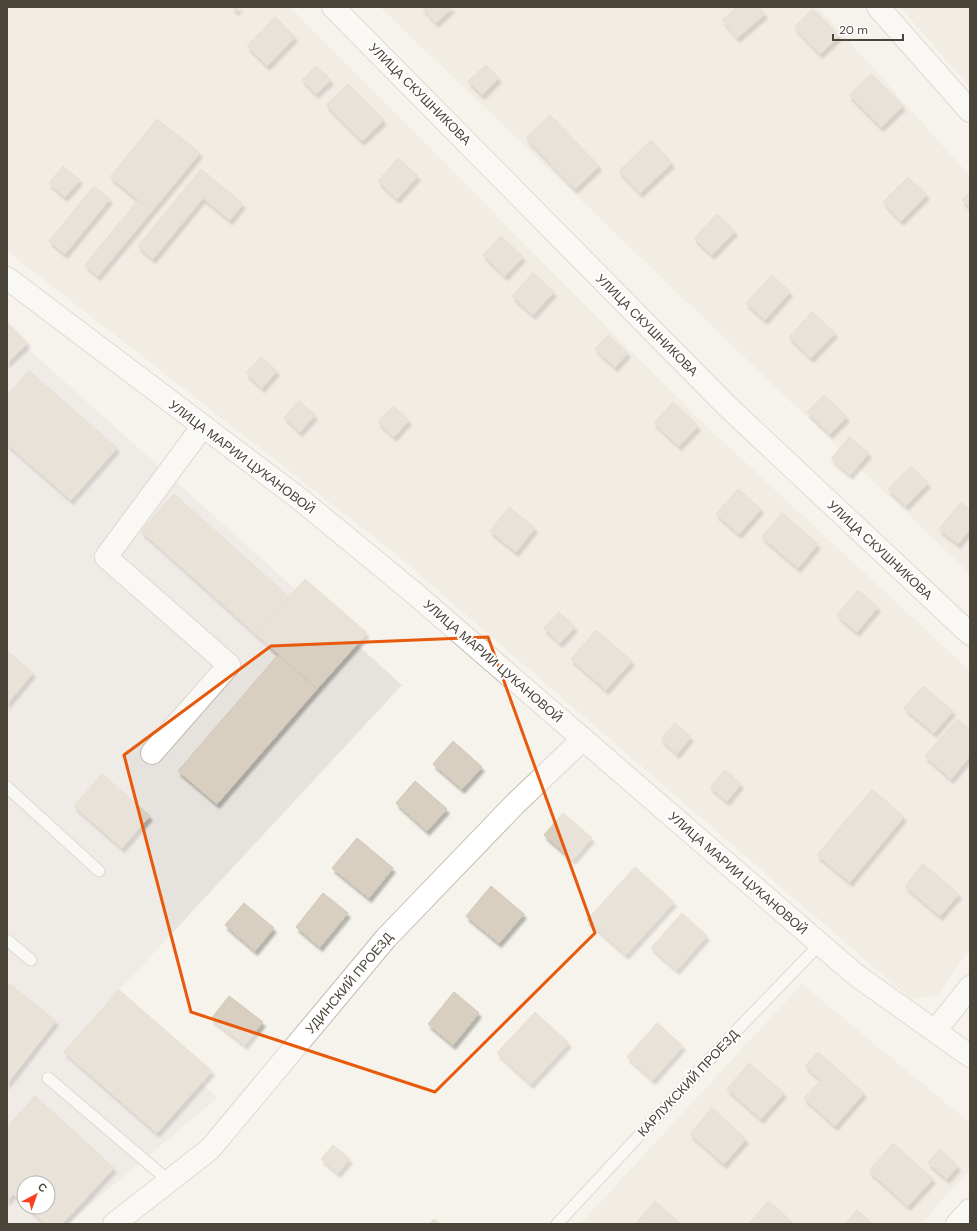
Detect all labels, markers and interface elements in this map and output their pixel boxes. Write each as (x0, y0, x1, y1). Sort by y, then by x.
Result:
scale bar (833, 16, 903, 42)
text: 20 m (839, 22, 868, 38)
street label: УЛИЦА СКУШНИКОВА (365, 39, 475, 149)
street label: УЛИЦА СКУШНИКОВА (592, 270, 702, 380)
street label: УЛИЦА МАРИИ ЦУКАНОВОЙ (165, 396, 319, 518)
street label: УЛИЦА СКУШНИКОВА (824, 497, 936, 603)
street label: УЛИЦА МАРИИ ЦУКАНОВОЙ (420, 596, 566, 726)
street label: УЛИЦА МАРИИ ЦУКАНОВОЙ (665, 808, 811, 938)
street label: УДИНСКИЙ ПРОЕЗД (302, 929, 397, 1037)
street label: КАРЛУКСКИЙ ПРОЕЗД (634, 1026, 742, 1140)
north arrow (16, 1175, 56, 1215)
text: С (35, 1180, 50, 1195)

